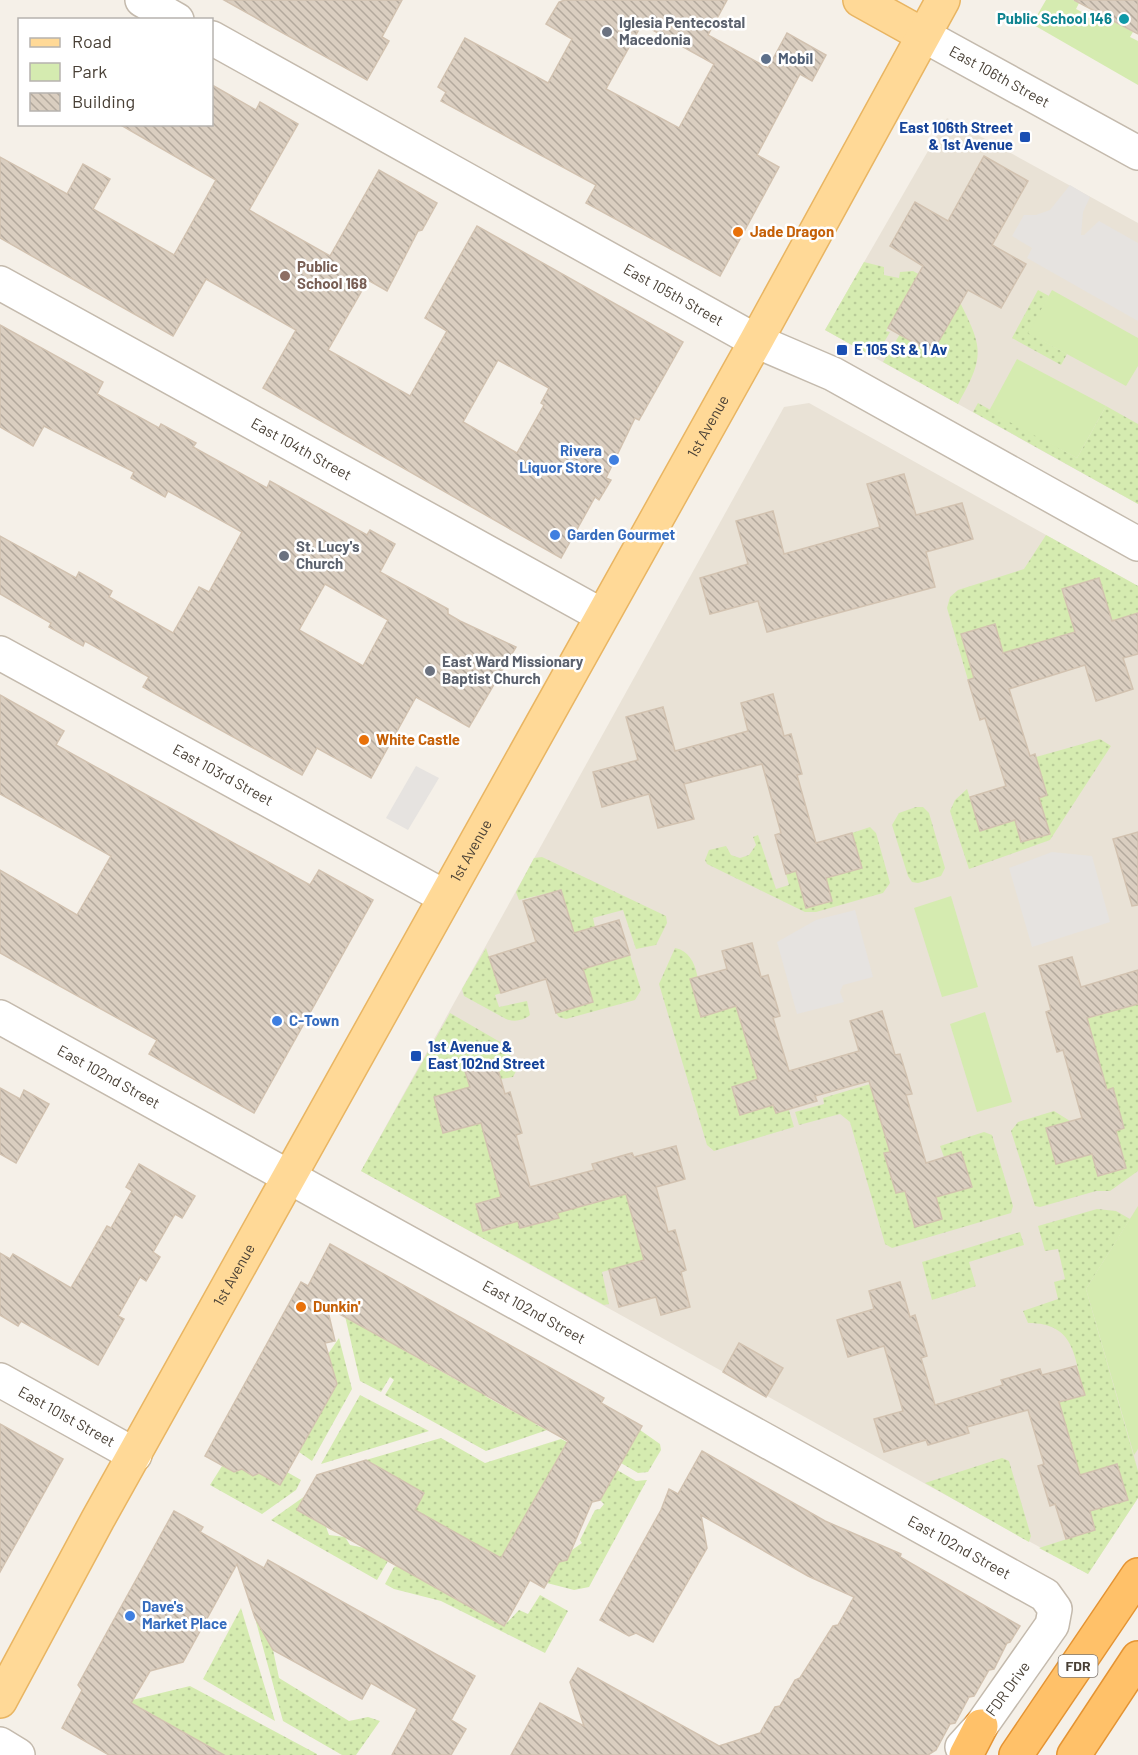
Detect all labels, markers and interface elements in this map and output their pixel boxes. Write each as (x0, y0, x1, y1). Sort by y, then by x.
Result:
place label: Public School 146 (997, 9, 1112, 27)
marker: Public School 146 (1117, 12, 1131, 26)
place label: Iglesia Pentecostal Macedonia (619, 13, 745, 48)
legend (18, 18, 213, 126)
marker: Iglesia Pentecostal Macedonia (600, 25, 614, 39)
text: Road (72, 30, 112, 52)
street label: East 106th Street (947, 41, 1053, 111)
place label: Mobil (778, 49, 813, 67)
marker: Mobil (759, 52, 773, 66)
text: Park (72, 60, 107, 82)
text: Building (72, 90, 135, 112)
place label: East 106th Street & 1st Avenue (899, 118, 1013, 153)
marker: East 106th Street & 1st Avenue (1018, 130, 1032, 144)
place label: Jade Dragon (750, 222, 834, 240)
marker: Jade Dragon (731, 225, 745, 239)
place label: Public School 168 (297, 257, 367, 292)
street label: East 105th Street (621, 259, 727, 329)
marker: Public School 168 (278, 269, 292, 283)
place label: E 105 St & 1 Av (854, 340, 947, 358)
marker: E 105 St & 1 Av (835, 343, 849, 357)
street label: 1st Avenue (683, 392, 732, 460)
street label: East 104th Street (248, 414, 355, 483)
place label: Rivera Liquor Store (519, 441, 602, 476)
marker: Rivera Liquor Store (607, 453, 621, 467)
place label: Garden Gourmet (567, 525, 675, 543)
marker: Garden Gourmet (548, 528, 562, 542)
place label: St. Lucy's Church (296, 537, 360, 572)
marker: St. Lucy's Church (277, 549, 291, 563)
place label: East Ward Missionary Baptist Church (442, 652, 584, 687)
marker: East Ward Missionary Baptist Church (423, 664, 437, 678)
place label: White Castle (376, 730, 460, 748)
marker: White Castle (357, 733, 371, 747)
street label: East 103rd Street (170, 740, 276, 809)
street label: 1st Avenue (446, 816, 495, 885)
place label: C-Town (289, 1011, 339, 1029)
marker: C-Town (270, 1014, 284, 1028)
place label: 1st Avenue & East 102nd Street (428, 1037, 545, 1072)
street label: East 102nd Street (55, 1041, 163, 1112)
marker: 1st Avenue & East 102nd Street (409, 1049, 423, 1063)
street label: 1st Avenue (209, 1240, 258, 1309)
street label: East 102nd Street (480, 1276, 589, 1347)
place label: Dunkin' (313, 1297, 361, 1315)
marker: Dunkin' (294, 1300, 308, 1314)
street label: East 101st Street (15, 1382, 118, 1450)
street label: East 102nd Street (905, 1511, 1014, 1582)
place label: Dave's Market Place (142, 1597, 227, 1632)
marker: Dave's Market Place (123, 1609, 137, 1623)
road number: FDR (1058, 1655, 1098, 1677)
street label: FDR Drive (981, 1657, 1033, 1719)

